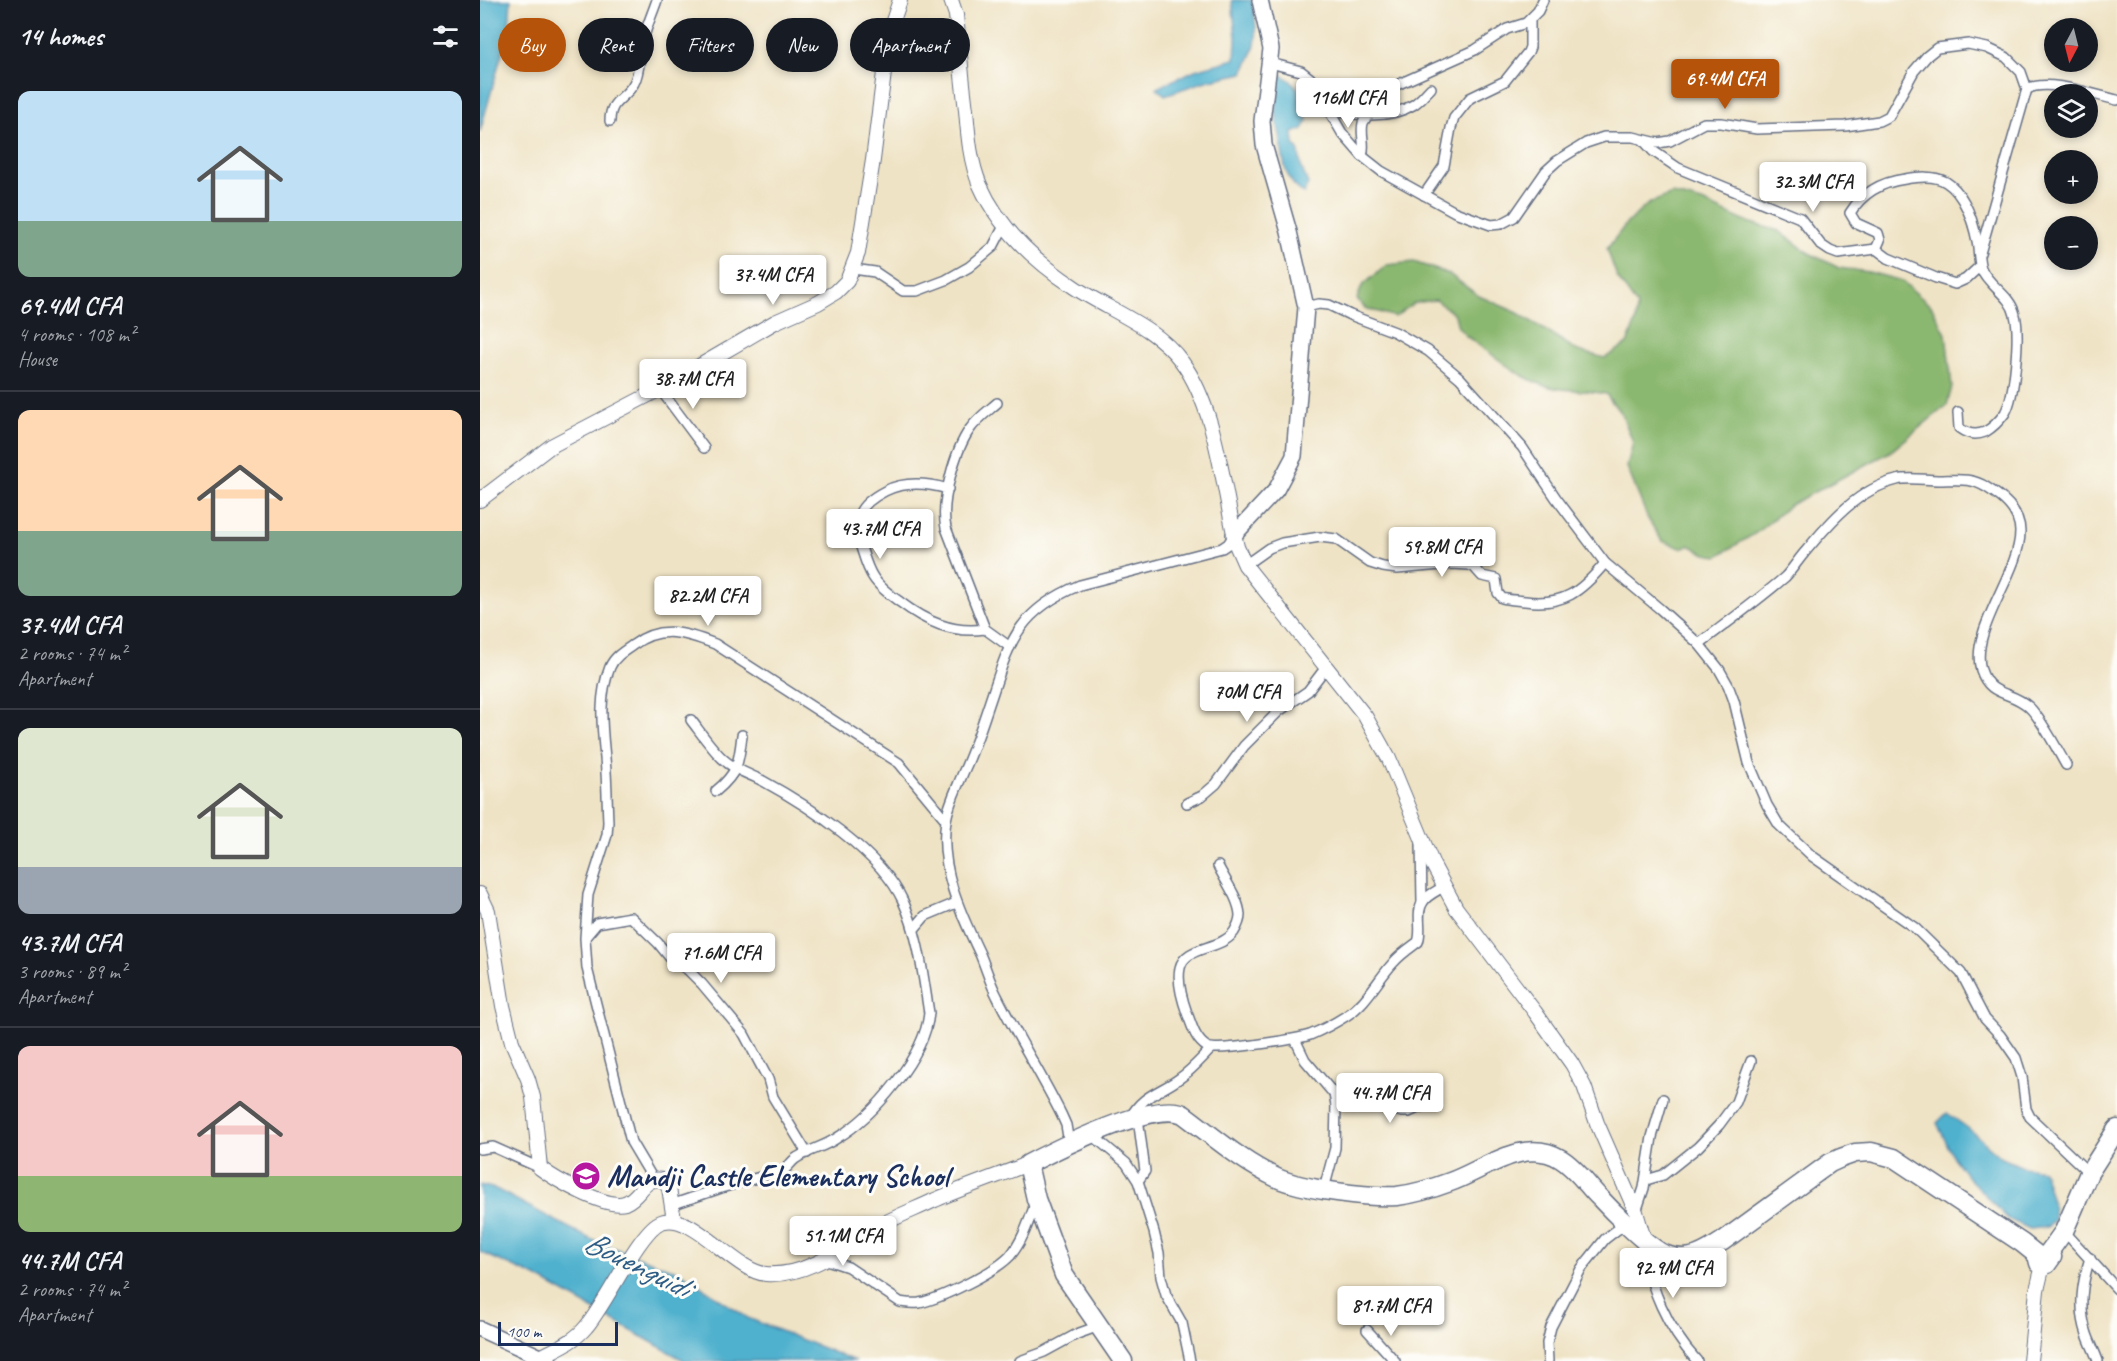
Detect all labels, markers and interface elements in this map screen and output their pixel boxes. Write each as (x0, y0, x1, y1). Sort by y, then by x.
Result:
chip: Buy (498, 18, 566, 72)
chip: Rent (578, 18, 654, 72)
chip: Filters (666, 18, 754, 72)
chip: New (766, 18, 838, 72)
chip: Apartment (850, 18, 970, 72)
north arrow (2044, 18, 2098, 72)
map controls (2044, 18, 2098, 270)
text: 14 homes (18, 20, 103, 53)
icon: filters (429, 20, 462, 53)
pin: 69.4M CFA (1656, 59, 1794, 110)
text: 69.4M CFA (1685, 66, 1765, 91)
pin: 116M CFA (1286, 78, 1410, 129)
button: layers (2044, 84, 2098, 138)
text: 116M CFA (1310, 85, 1386, 110)
icon: home (186, 130, 294, 238)
button: + (2044, 150, 2098, 204)
pin: 32.3M CFA (1744, 162, 1882, 213)
text: 32.3M CFA (1773, 169, 1853, 194)
button: − (2044, 216, 2098, 270)
pin: 37.4M CFA (704, 255, 842, 306)
text: 37.4M CFA (733, 262, 813, 287)
text: 69.4M CFA (18, 289, 121, 322)
text: 4 rooms · 108 m² (18, 322, 135, 347)
text: House (18, 347, 57, 372)
pin: 38.7M CFA (624, 359, 762, 410)
text: 38.7M CFA (653, 366, 733, 391)
icon: home (186, 449, 294, 557)
pin: 43.7M CFA (811, 509, 949, 560)
text: 43.7M CFA (840, 516, 920, 541)
pin: 59.8M CFA (1373, 527, 1511, 578)
text: 59.8M CFA (1403, 534, 1481, 559)
pin: 82.2M CFA (639, 576, 777, 627)
text: 82.2M CFA (668, 583, 748, 608)
text: 37.4M CFA (18, 608, 121, 641)
text: 2 rooms · 74 m² (18, 641, 126, 666)
text: Apartment (18, 666, 91, 691)
pin: 70M CFA (1192, 672, 1302, 723)
text: 70M CFA (1214, 679, 1280, 704)
icon: home (186, 767, 294, 875)
text: 43.7M CFA (18, 926, 121, 959)
pin: 71.6M CFA (652, 933, 790, 984)
text: 71.6M CFA (681, 940, 761, 965)
text: 3 rooms · 89 m² (18, 959, 126, 984)
text: Apartment (18, 984, 91, 1009)
pin: 44.7M CFA (1321, 1073, 1459, 1124)
text: 44.7M CFA (1350, 1080, 1430, 1105)
icon: home (186, 1085, 294, 1193)
place label: Mandji Castle Elementary School (607, 1157, 954, 1195)
school or university icon: Mandji Castle Elementary School (570, 1160, 602, 1192)
pin: 51.1M CFA (774, 1216, 912, 1267)
water label: Bouenguidi (578, 1221, 704, 1311)
text: 51.1M CFA (804, 1223, 883, 1248)
text: 44.7M CFA (18, 1244, 121, 1277)
pin: 92.9M CFA (1604, 1248, 1742, 1299)
text: 92.9M CFA (1634, 1255, 1712, 1280)
text: 2 rooms · 74 m² (18, 1277, 126, 1302)
pin: 81.7M CFA (1322, 1286, 1460, 1337)
text: 81.7M CFA (1351, 1293, 1431, 1318)
text: Apartment (18, 1302, 91, 1327)
scale bar (498, 1319, 618, 1346)
text: 100 m (507, 1322, 541, 1342)

